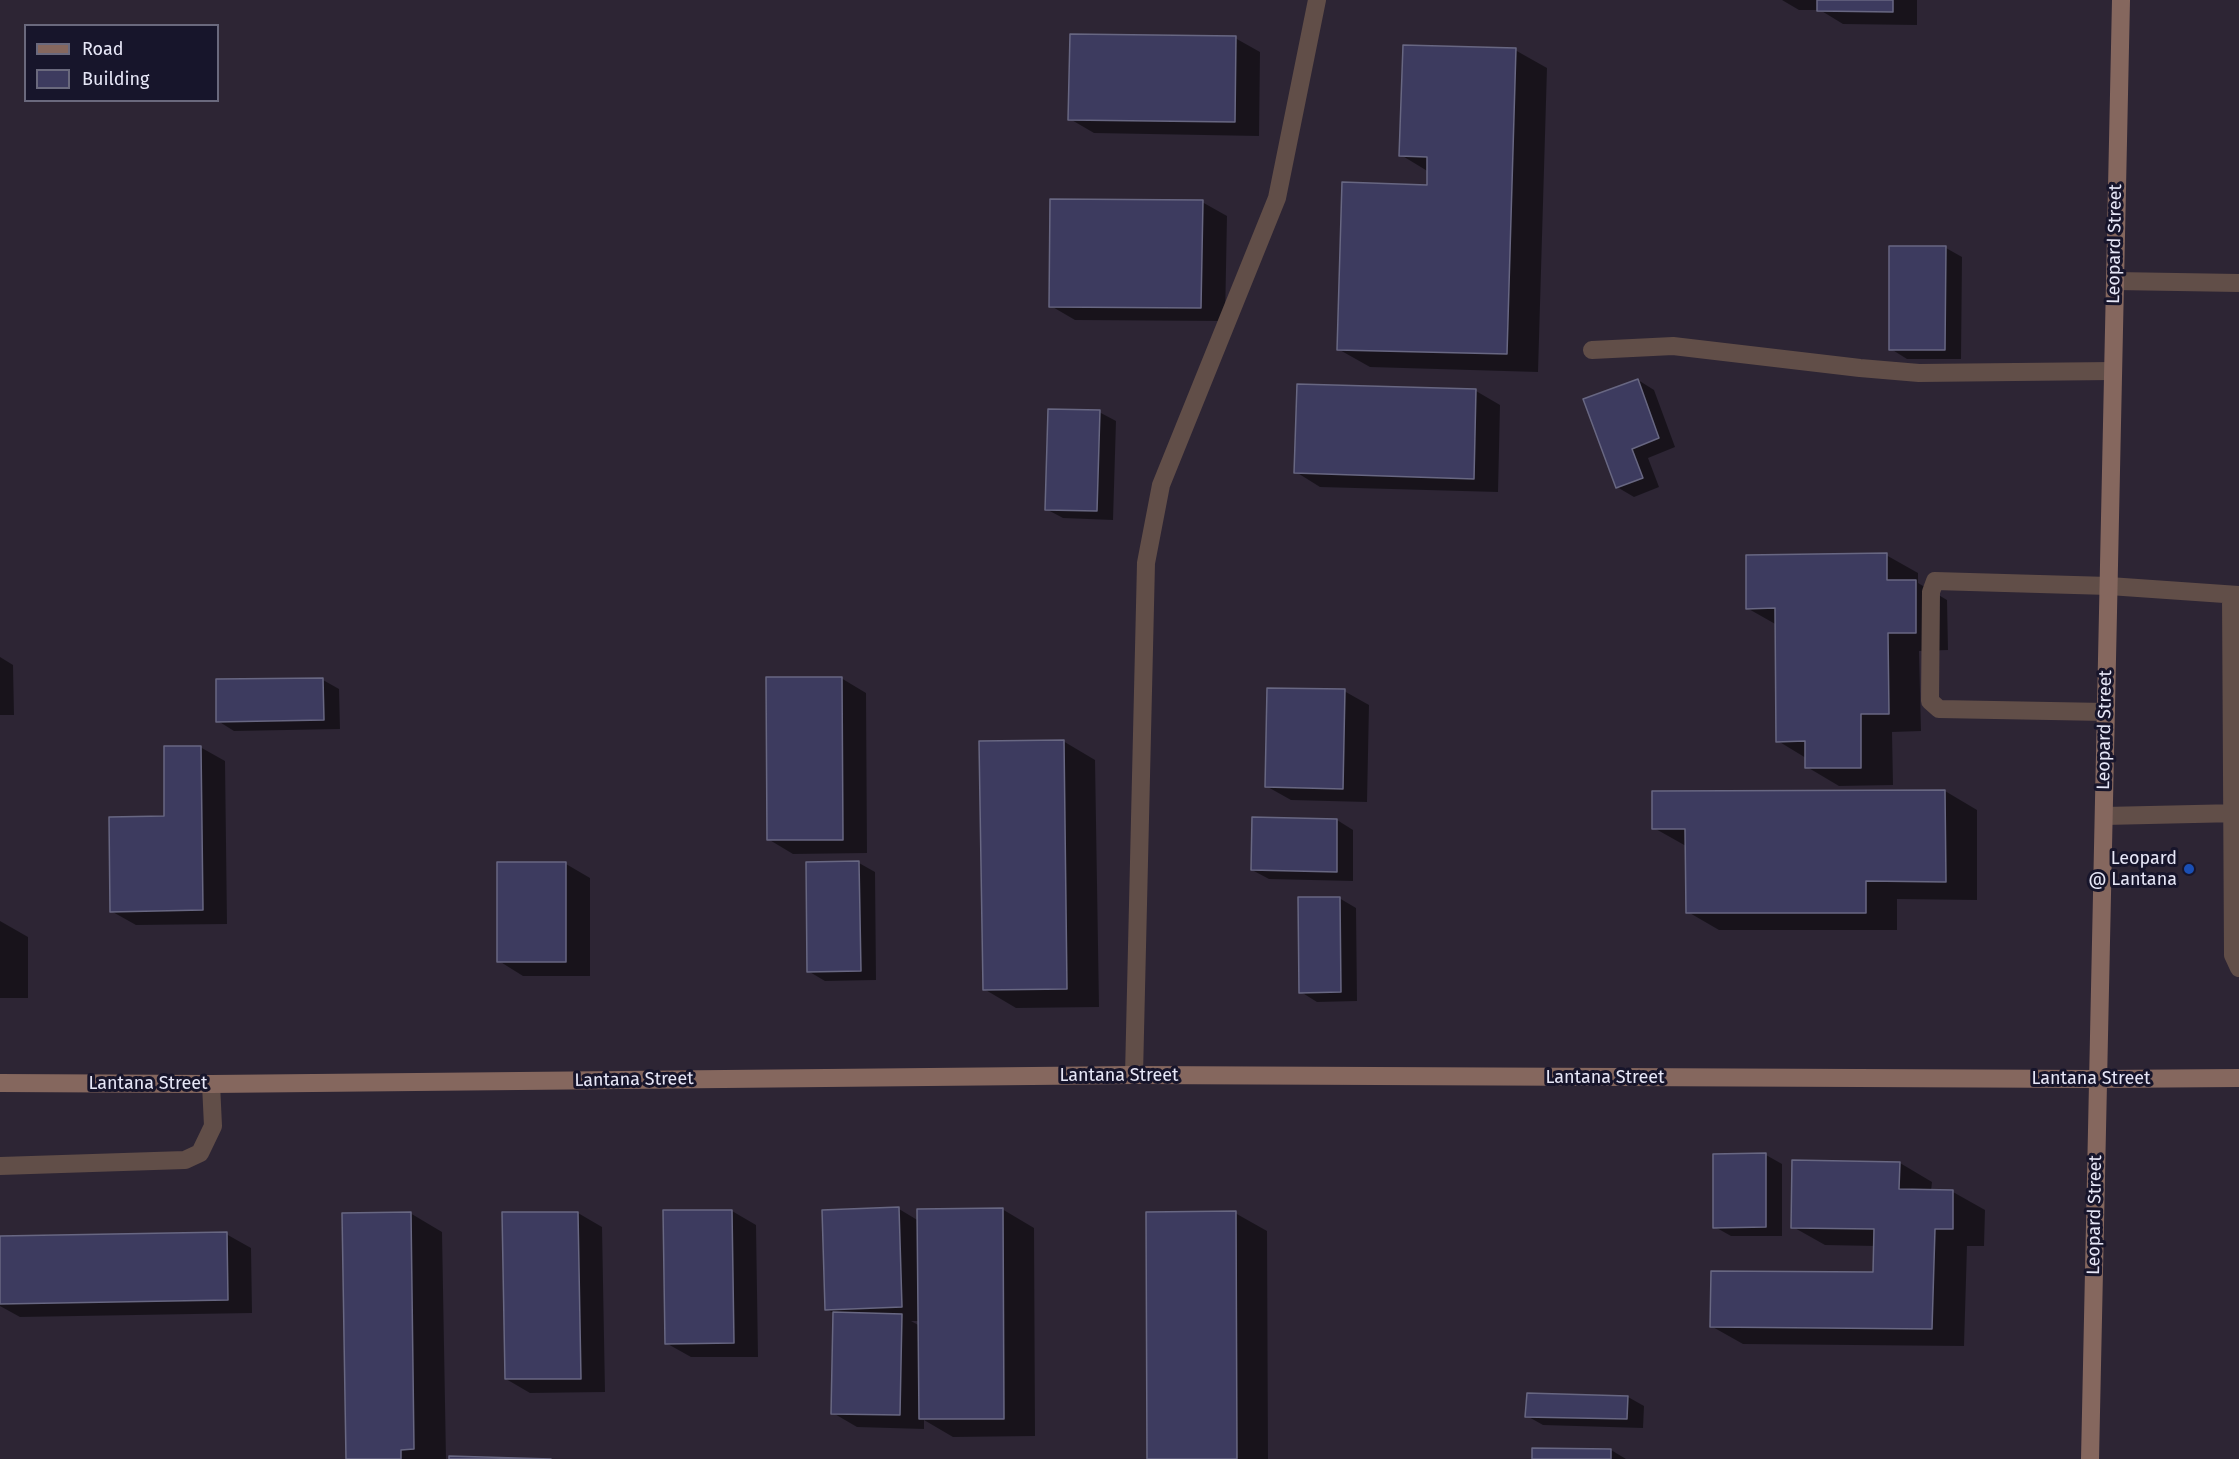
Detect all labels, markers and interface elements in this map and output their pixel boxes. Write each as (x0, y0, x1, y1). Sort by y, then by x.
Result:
legend (24, 24, 219, 102)
text: Road (82, 38, 124, 60)
text: Building (82, 68, 149, 90)
street label: Leopard Street (2103, 184, 2127, 304)
street label: Leopard Street (2093, 670, 2117, 790)
place label: Leopard @ Lantana (2088, 848, 2177, 890)
marker: Leopard @ Lantana (2182, 862, 2196, 876)
street label: Lantana Street (1059, 1065, 1179, 1087)
street label: Lantana Street (1545, 1067, 1665, 1089)
street label: Lantana Street (574, 1068, 694, 1092)
street label: Lantana Street (2031, 1068, 2151, 1090)
street label: Lantana Street (88, 1073, 208, 1095)
street label: Leopard Street (2083, 1155, 2107, 1275)

